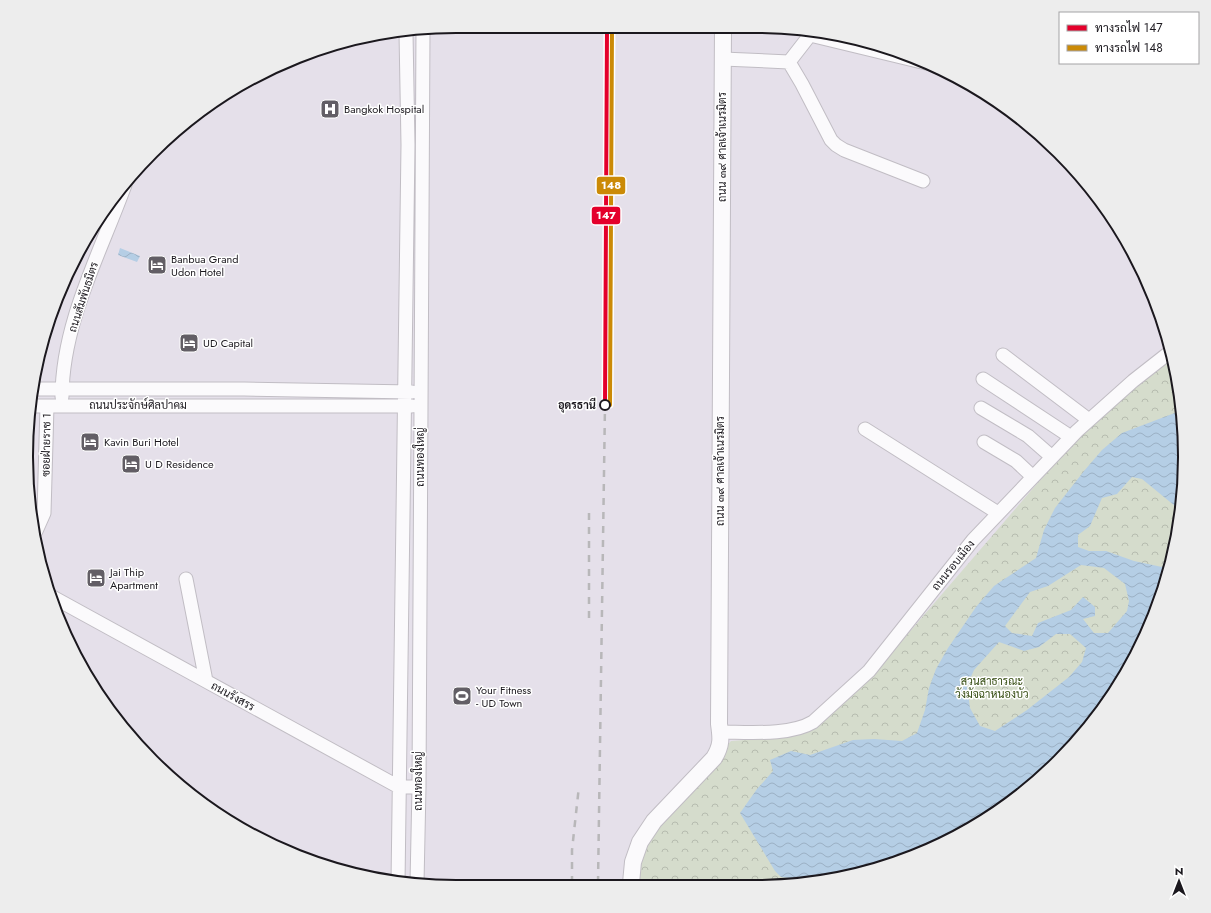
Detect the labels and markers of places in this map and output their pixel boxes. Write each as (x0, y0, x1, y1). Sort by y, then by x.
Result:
hospital icon: Bangkok Hospital (319, 98, 341, 120)
place label: Bangkok Hospital (344, 101, 424, 117)
place label: Banbua Grand Udon Hotel (171, 251, 238, 280)
hotel icon: Banbua Grand Udon Hotel (146, 254, 168, 276)
hotel icon: UD Capital (178, 332, 200, 354)
place label: UD Capital (203, 335, 253, 351)
place label: อุดรธานี (558, 397, 596, 413)
marker: อุดรธานี (599, 399, 611, 411)
hotel icon: Kavin Buri Hotel (79, 431, 101, 453)
place label: Kavin Buri Hotel (104, 434, 179, 450)
hotel icon: U D Residence (120, 453, 142, 475)
place label: U D Residence (145, 456, 214, 472)
place label: Jai Thip Apartment (108, 564, 158, 593)
hotel icon: Jai Thip Apartment (85, 567, 107, 589)
place label: Your Fitness - UD Town (476, 682, 532, 711)
sports icon: Your Fitness - UD Town (451, 685, 473, 707)

